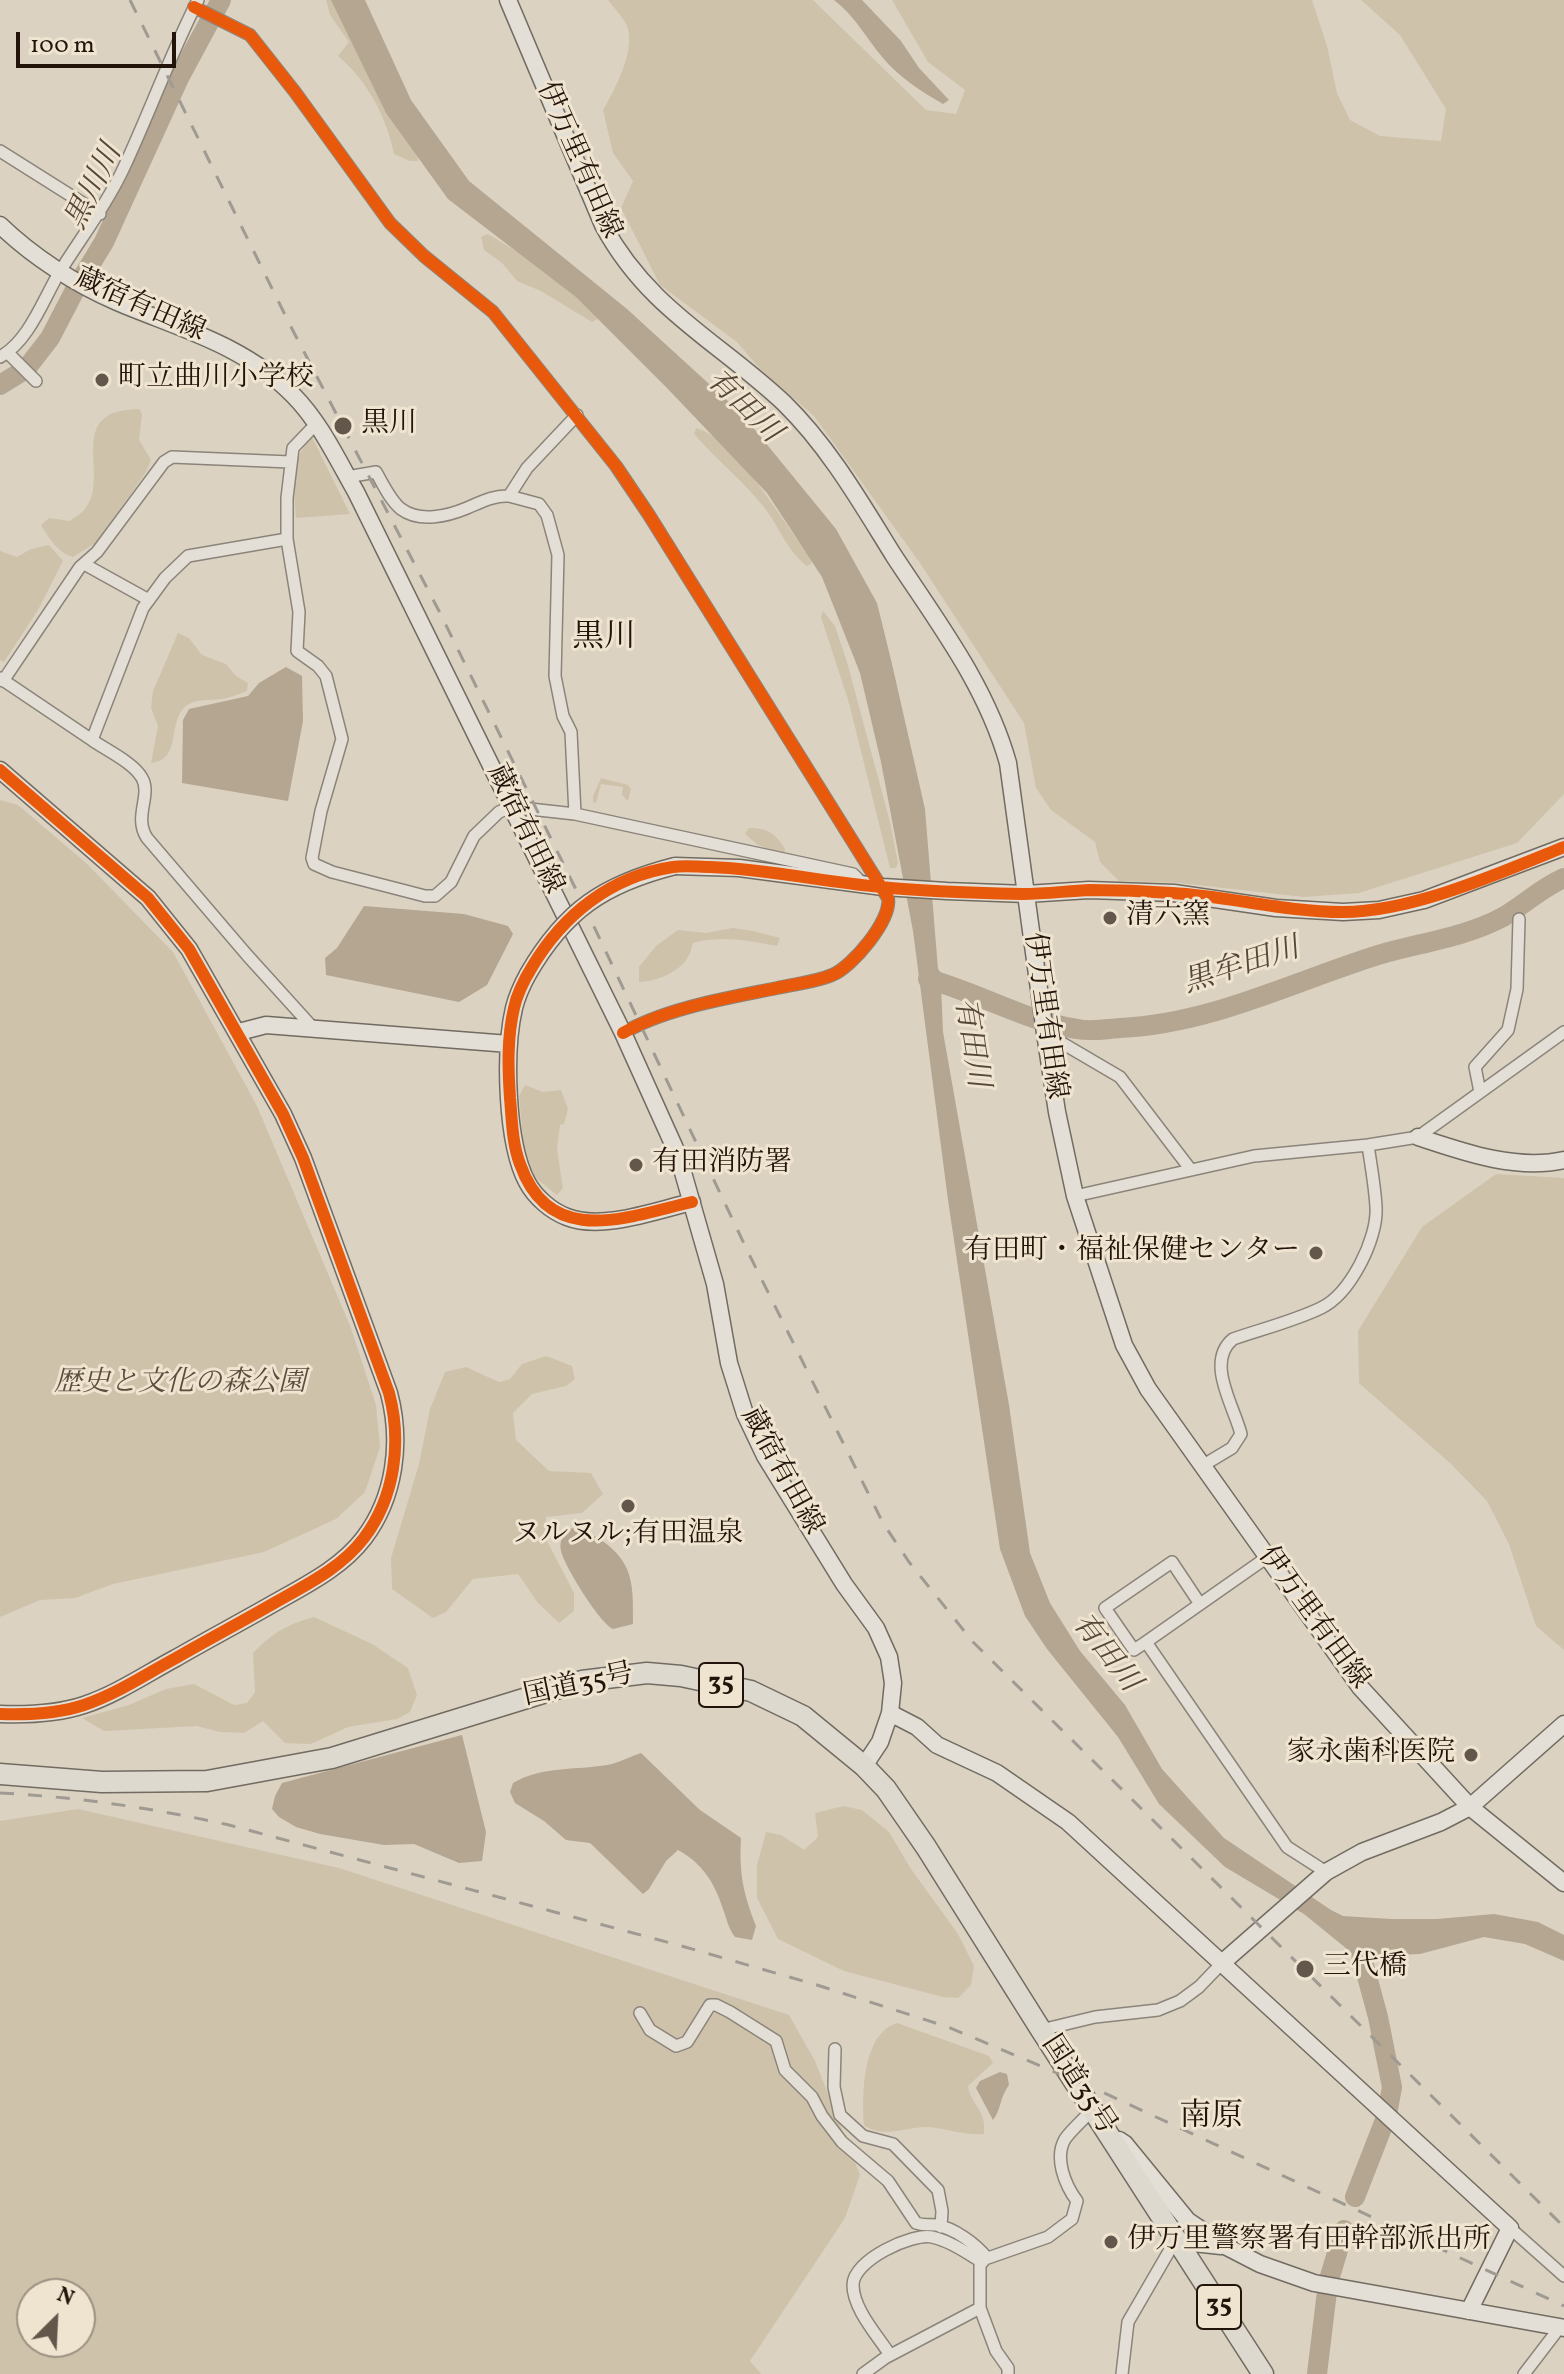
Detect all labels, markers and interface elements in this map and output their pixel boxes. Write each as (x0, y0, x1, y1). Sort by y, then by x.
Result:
scale bar (20, 16, 180, 66)
text: 100 m (30, 29, 95, 63)
street label: 伊万里有田線 (527, 77, 627, 245)
water label: 黒川川 (60, 140, 132, 236)
street label: 蔵宿有田線 (68, 263, 210, 351)
place label: 町立曲川小学校 (118, 363, 314, 397)
water label: 有田川 (697, 364, 787, 452)
marker: 町立曲川小学校 (93, 371, 111, 389)
place label: 黒川 (361, 409, 417, 443)
marker: 黒川 (332, 415, 354, 437)
district label: 黒川 (572, 621, 636, 659)
street label: 蔵宿有田線 (477, 760, 569, 900)
place label: 清六窯 (1126, 901, 1210, 935)
marker: 清六窯 (1101, 909, 1119, 927)
street label: 伊万里有田線 (1015, 930, 1071, 1102)
water label: 黒牟田川 (1179, 932, 1305, 1004)
water label: 有田川 (944, 996, 994, 1090)
place label: 有田消防署 (652, 1148, 792, 1182)
marker: 有田消防署 (627, 1156, 645, 1174)
place label: 有田町・福祉保健センター (964, 1236, 1300, 1270)
marker: 有田町・福祉保健センター (1307, 1244, 1325, 1262)
park label: 歴史と文化の森公園 (54, 1368, 306, 1402)
street label: 蔵宿有田線 (731, 1403, 829, 1541)
marker: ヌルヌル;有田温泉 (619, 1497, 637, 1515)
place label: ヌルヌル;有田温泉 (512, 1519, 744, 1553)
street label: 伊万里有田線 (1249, 1541, 1375, 1697)
water label: 有田川 (1062, 1607, 1146, 1701)
street label: 国道35号 (521, 1659, 637, 1715)
road number: 35 (699, 1663, 743, 1707)
place label: 家永歯科医院 (1287, 1738, 1455, 1772)
marker: 家永歯科医院 (1462, 1746, 1480, 1764)
place label: 三代橋 (1323, 1952, 1407, 1986)
marker: 三代橋 (1294, 1958, 1316, 1980)
street label: 国道35号 (1032, 2030, 1122, 2142)
district label: 南原 (1179, 2100, 1243, 2138)
place label: 伊万里警察署有田幹部派出所 (1127, 2225, 1491, 2259)
marker: 伊万里警察署有田幹部派出所 (1102, 2233, 1120, 2251)
north arrow (16, 2278, 96, 2358)
text: N (52, 2280, 79, 2315)
road number: 35 (1197, 2285, 1241, 2329)

